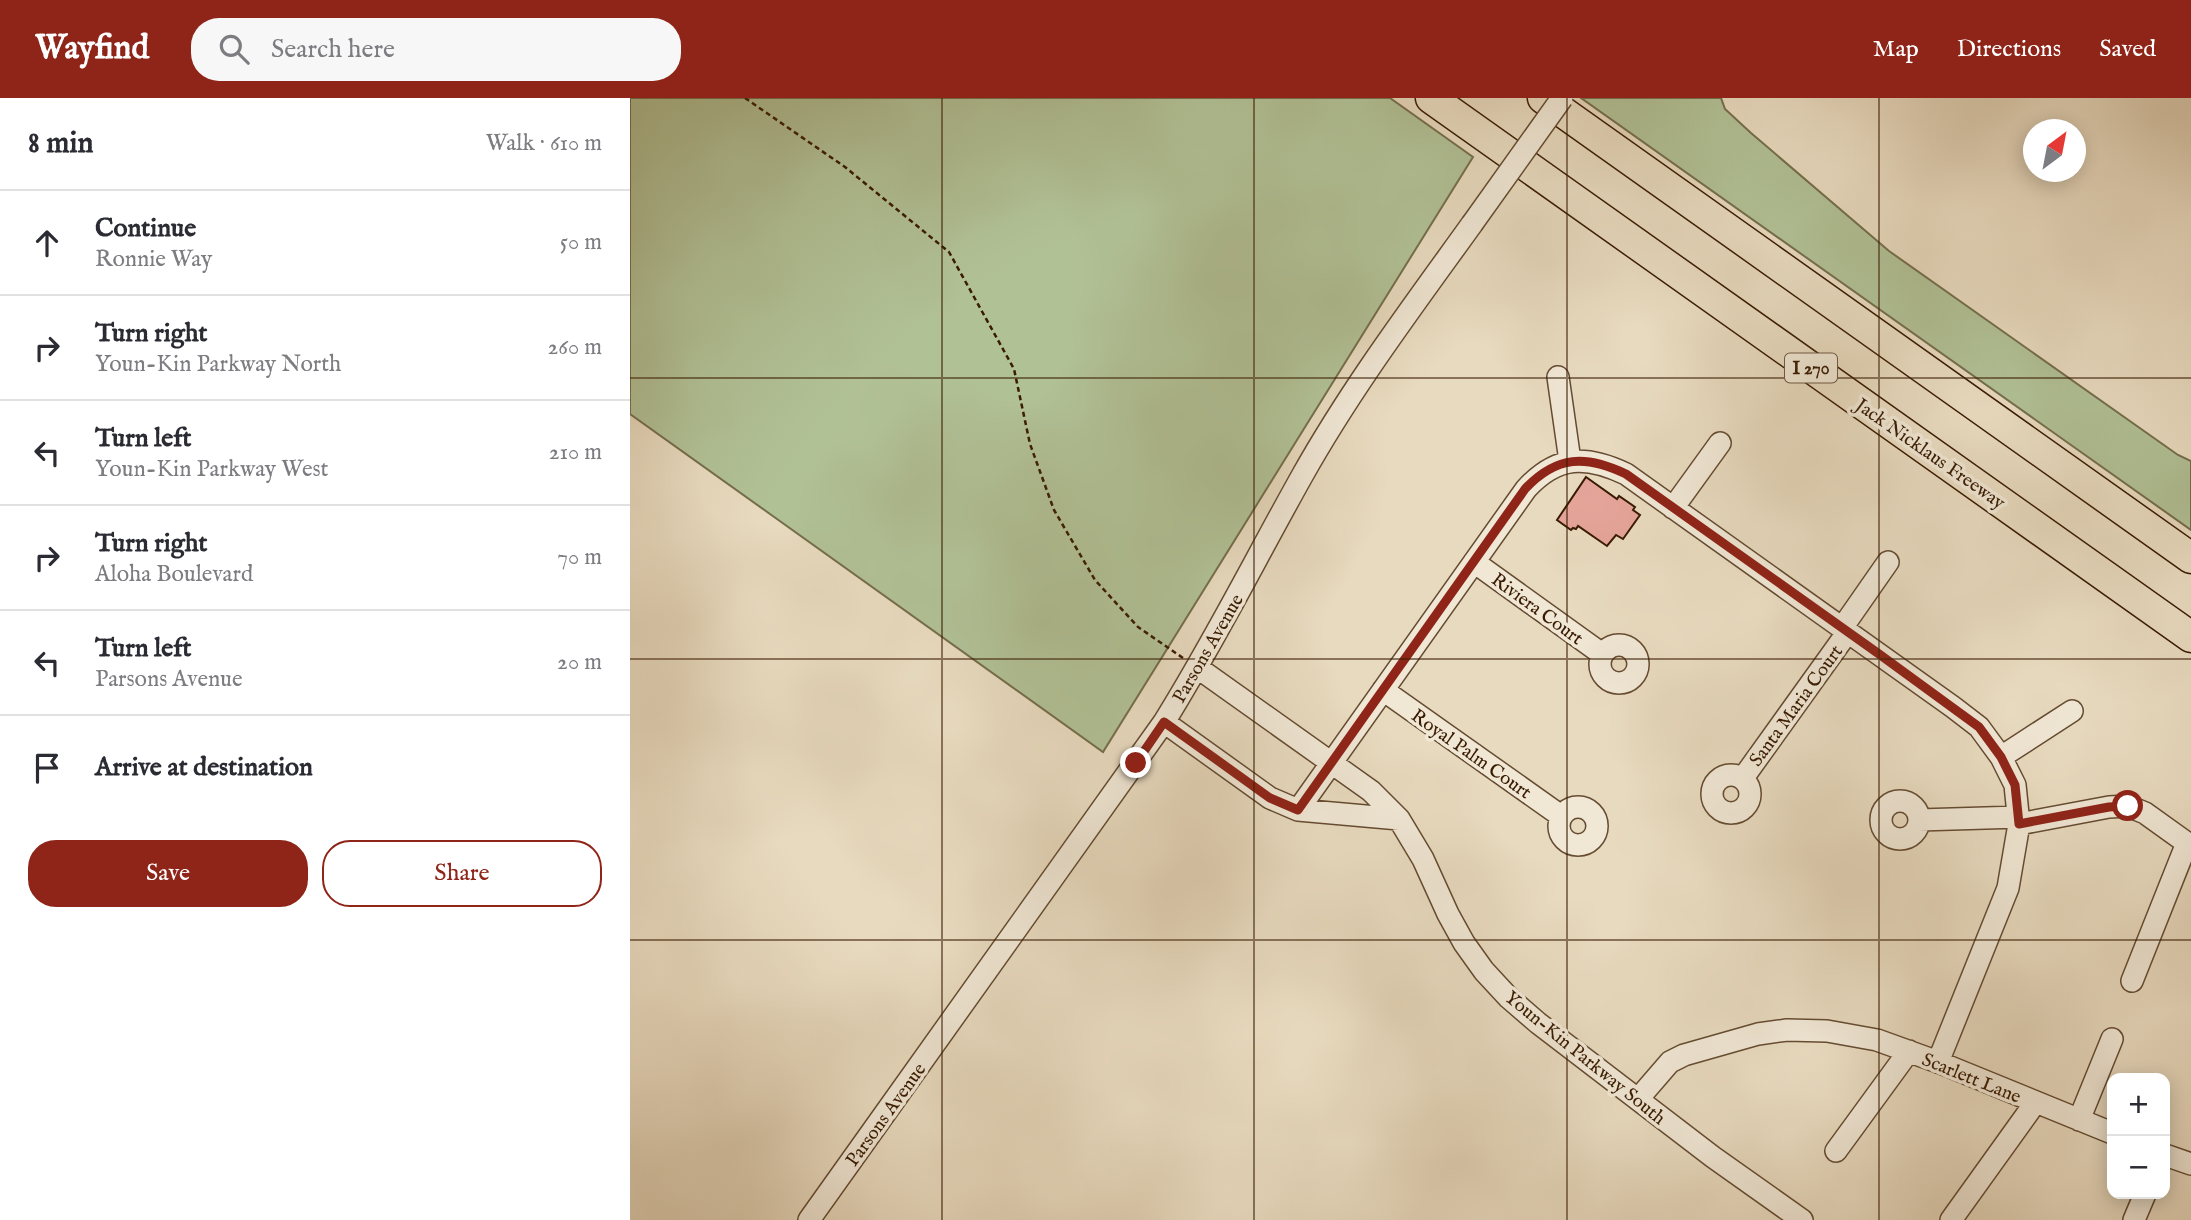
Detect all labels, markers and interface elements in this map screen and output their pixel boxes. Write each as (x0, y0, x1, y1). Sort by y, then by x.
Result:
search box (191, 18, 681, 81)
text: Wayfind (35, 28, 149, 70)
icon: search (215, 30, 253, 68)
text: Search here (271, 33, 395, 66)
text: Map (1873, 34, 1919, 65)
text: Directions (1957, 34, 2061, 65)
text: Saved (2099, 34, 2156, 65)
north arrow (2023, 119, 2086, 182)
text: 8 min (28, 125, 94, 163)
text: Walk · 610 m (486, 129, 602, 158)
text: Continue (95, 212, 196, 245)
icon: ahead (28, 224, 66, 262)
text: 50 m (560, 228, 602, 257)
text: Ronnie Way (95, 245, 212, 274)
text: Turn right (95, 317, 208, 350)
icon: right (28, 329, 66, 367)
text: 260 m (547, 333, 602, 362)
text: Youn-Kin Parkway North (95, 350, 341, 379)
road number: I 270 (1785, 354, 1837, 382)
street label: Jack Nicklaus Freeway (1849, 393, 2010, 516)
text: Turn left (95, 422, 192, 455)
icon: left (28, 434, 66, 472)
text: 210 m (549, 438, 602, 467)
text: Youn-Kin Parkway West (95, 455, 329, 484)
text: Turn right (95, 527, 208, 560)
icon: right (28, 539, 66, 577)
text: 70 m (557, 543, 602, 572)
text: Aloha Boulevard (95, 560, 253, 589)
street label: Riviera Court (1486, 568, 1588, 651)
street label: Parsons Avenue (1168, 590, 1250, 708)
text: Turn left (95, 632, 192, 665)
street label: Santa Maria Court (1744, 640, 1849, 772)
icon: left (28, 644, 66, 682)
text: 20 m (557, 648, 602, 677)
text: Parsons Avenue (95, 665, 243, 694)
street label: Royal Palm Court (1406, 704, 1536, 805)
route end (1120, 747, 1151, 778)
icon: arrive (28, 749, 66, 787)
text: Arrive at destination (95, 751, 313, 784)
route start (2112, 790, 2143, 821)
button: Save (28, 840, 308, 907)
button: Share (322, 840, 602, 907)
street label: Youn-Kin Parkway South (1499, 986, 1670, 1131)
street label: Scarlett Lane (1918, 1048, 2025, 1110)
street label: Parsons Avenue (841, 1059, 932, 1172)
map controls (2107, 1073, 2170, 1199)
button: + (2107, 1073, 2170, 1136)
button: − (2107, 1136, 2170, 1199)

